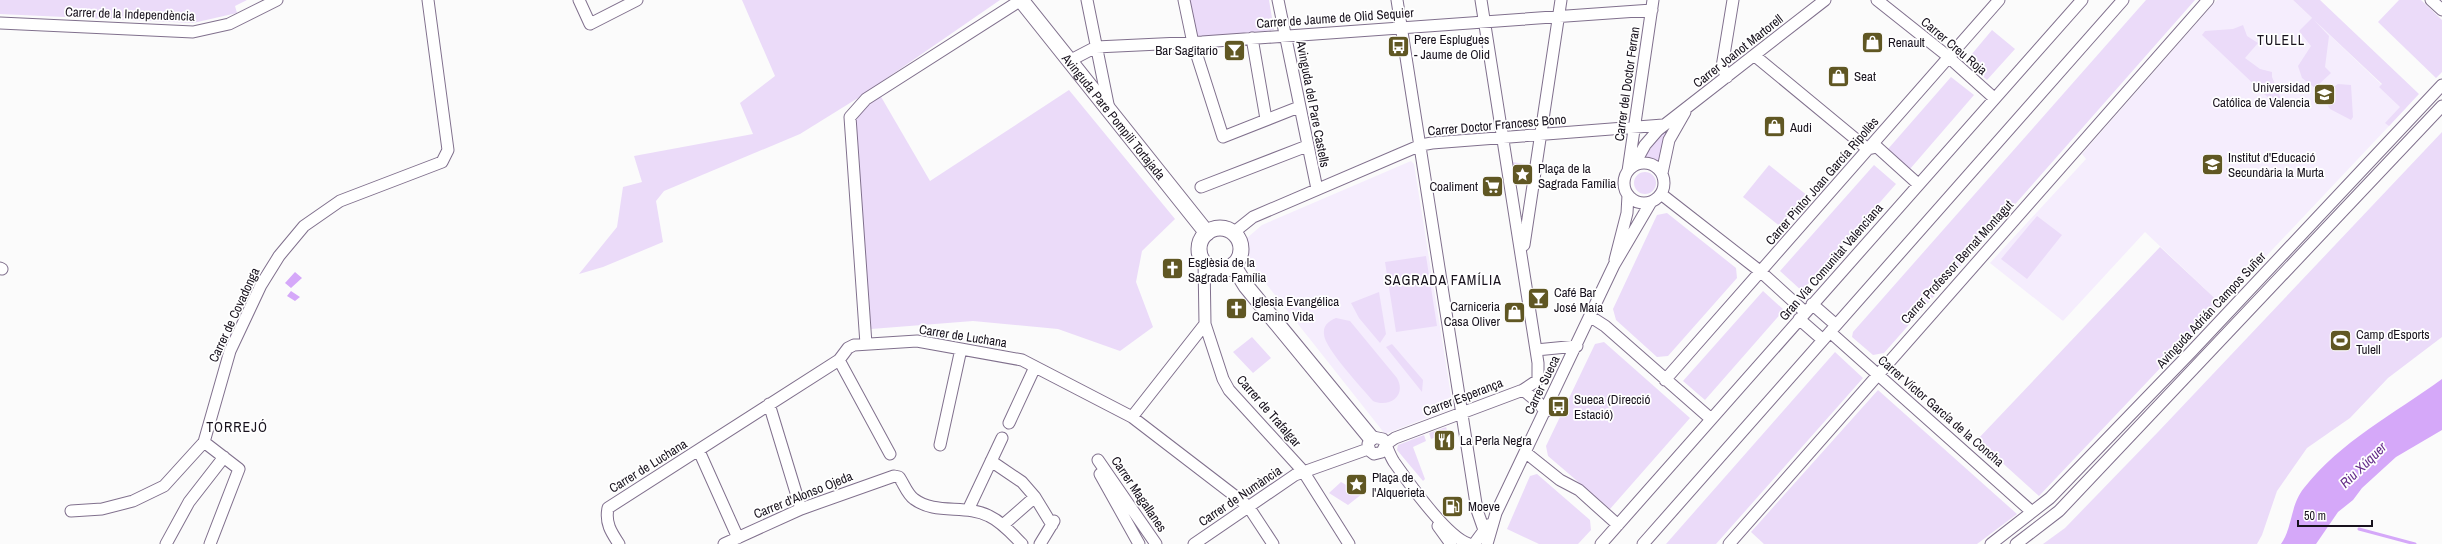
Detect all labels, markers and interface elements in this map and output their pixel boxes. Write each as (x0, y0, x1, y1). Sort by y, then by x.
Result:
street label: Carrer de la Independència (65, 3, 195, 25)
street label: Carrer de Jaume de Olid Sequier (1256, 4, 1415, 32)
street label: Carrer Joanot Martorell (1690, 11, 1786, 91)
street label: Carrer Creu Roja (1917, 13, 1991, 79)
street label: Carrer del Doctor Ferran (1611, 26, 1643, 142)
shop icon: Renault (1860, 29, 1886, 55)
place label: Pere Esplugues - Jaume de Olid (1414, 31, 1490, 63)
district label: TULELL (2257, 31, 2305, 49)
bus stop icon: Pere Esplugues - Jaume de Olid (1386, 33, 1412, 59)
place label: Renault (1888, 34, 1925, 51)
bar icon: Bar Sagitario (1221, 37, 1247, 63)
street label: Avinguda del Pare Castells (1292, 38, 1334, 169)
place label: Bar Sagitario (1155, 42, 1218, 59)
street label: Avinguda Pare Pompili Tortajada (1058, 49, 1169, 183)
shop icon: Seat (1826, 63, 1852, 89)
place label: Seat (1854, 68, 1876, 85)
place label: Universidad Católica de Valencia (2212, 79, 2310, 111)
school or university icon: Universidad Católica de Valencia (2312, 81, 2338, 107)
street label: Carrer Doctor Francesc Bono (1427, 110, 1567, 140)
street label: Carrer Pintor Joan García Ripollès (1762, 113, 1882, 249)
shop icon: Audi (1761, 114, 1787, 140)
place label: Audi (1789, 119, 1812, 136)
place label: Institut d'Educació Secundària la Murta (2228, 149, 2324, 181)
school or university icon: Institut d'Educació Secundària la Murta (2199, 151, 2225, 177)
place label: Plaça de la Sagrada Família (1538, 160, 1616, 192)
place icon: Plaça de la Sagrada Família (1509, 162, 1535, 188)
supermarket icon: Coaliment (1480, 173, 1506, 199)
place label: Coaliment (1429, 178, 1478, 195)
street label: Carrer Professor Bernat Montagut (1897, 197, 2017, 327)
street label: Gran Via Comunitat Valenciana (1775, 200, 1887, 324)
street label: Avinguda Adrián Campos Suñer (2152, 248, 2270, 372)
place label: Esglèsia de la Sagrada Família (1188, 254, 1266, 286)
church icon: Esglèsia de la Sagrada Família (1159, 256, 1185, 282)
street label: Carrer de Covadonga (205, 265, 263, 365)
district label: SAGRADA FAMÍLIA (1384, 271, 1502, 289)
place label: Café Bar José Maía (1554, 284, 1603, 316)
bar icon: Café Bar José Maía (1525, 286, 1551, 312)
place label: Iglesia Evangélica Camino Vida (1252, 293, 1339, 325)
church icon: Iglesia Evangélica Camino Vida (1223, 295, 1249, 321)
place label: Carniceria Casa Oliver (1444, 298, 1500, 330)
shop icon: Carniceria Casa Oliver (1502, 300, 1528, 326)
street label: Carrer de Luchana (918, 321, 1008, 351)
place label: Camp d´Esports Tulell (2356, 326, 2429, 358)
sports icon: Camp d´Esports Tulell (2328, 328, 2354, 354)
street label: Carrer Víctor García de la Concha (1874, 352, 2008, 470)
street label: Carrer Sueca (1520, 353, 1564, 417)
street label: Carrer de Trafalgar (1233, 371, 1305, 451)
street label: Carrer Esperança (1421, 374, 1505, 420)
place label: Sueca (Direcció Estació) (1574, 391, 1650, 423)
bus stop icon: Sueca (Direcció Estació) (1545, 393, 1571, 419)
district label: TORREJÓ (206, 418, 268, 436)
restaurant icon: La Perla Negra (1432, 427, 1458, 453)
place label: La Perla Negra (1460, 432, 1532, 449)
street label: Carrer de Luchana (606, 435, 690, 497)
water label: Riu Xúquer (2336, 438, 2391, 492)
street label: Carrer Magallanes (1107, 453, 1171, 535)
street label: Carrer de Numància (1195, 462, 1285, 530)
street label: Carrer d'Alonso Ojeda (751, 467, 855, 523)
place label: Plaça de l'Alquerieta (1372, 469, 1425, 501)
place icon: Plaça de l'Alquerieta (1343, 471, 1369, 497)
fuel station icon: Moeve (1440, 493, 1466, 519)
place label: Moeve (1468, 498, 1500, 515)
scale bar (2298, 502, 2372, 528)
text: 50 m (2304, 508, 2326, 524)

